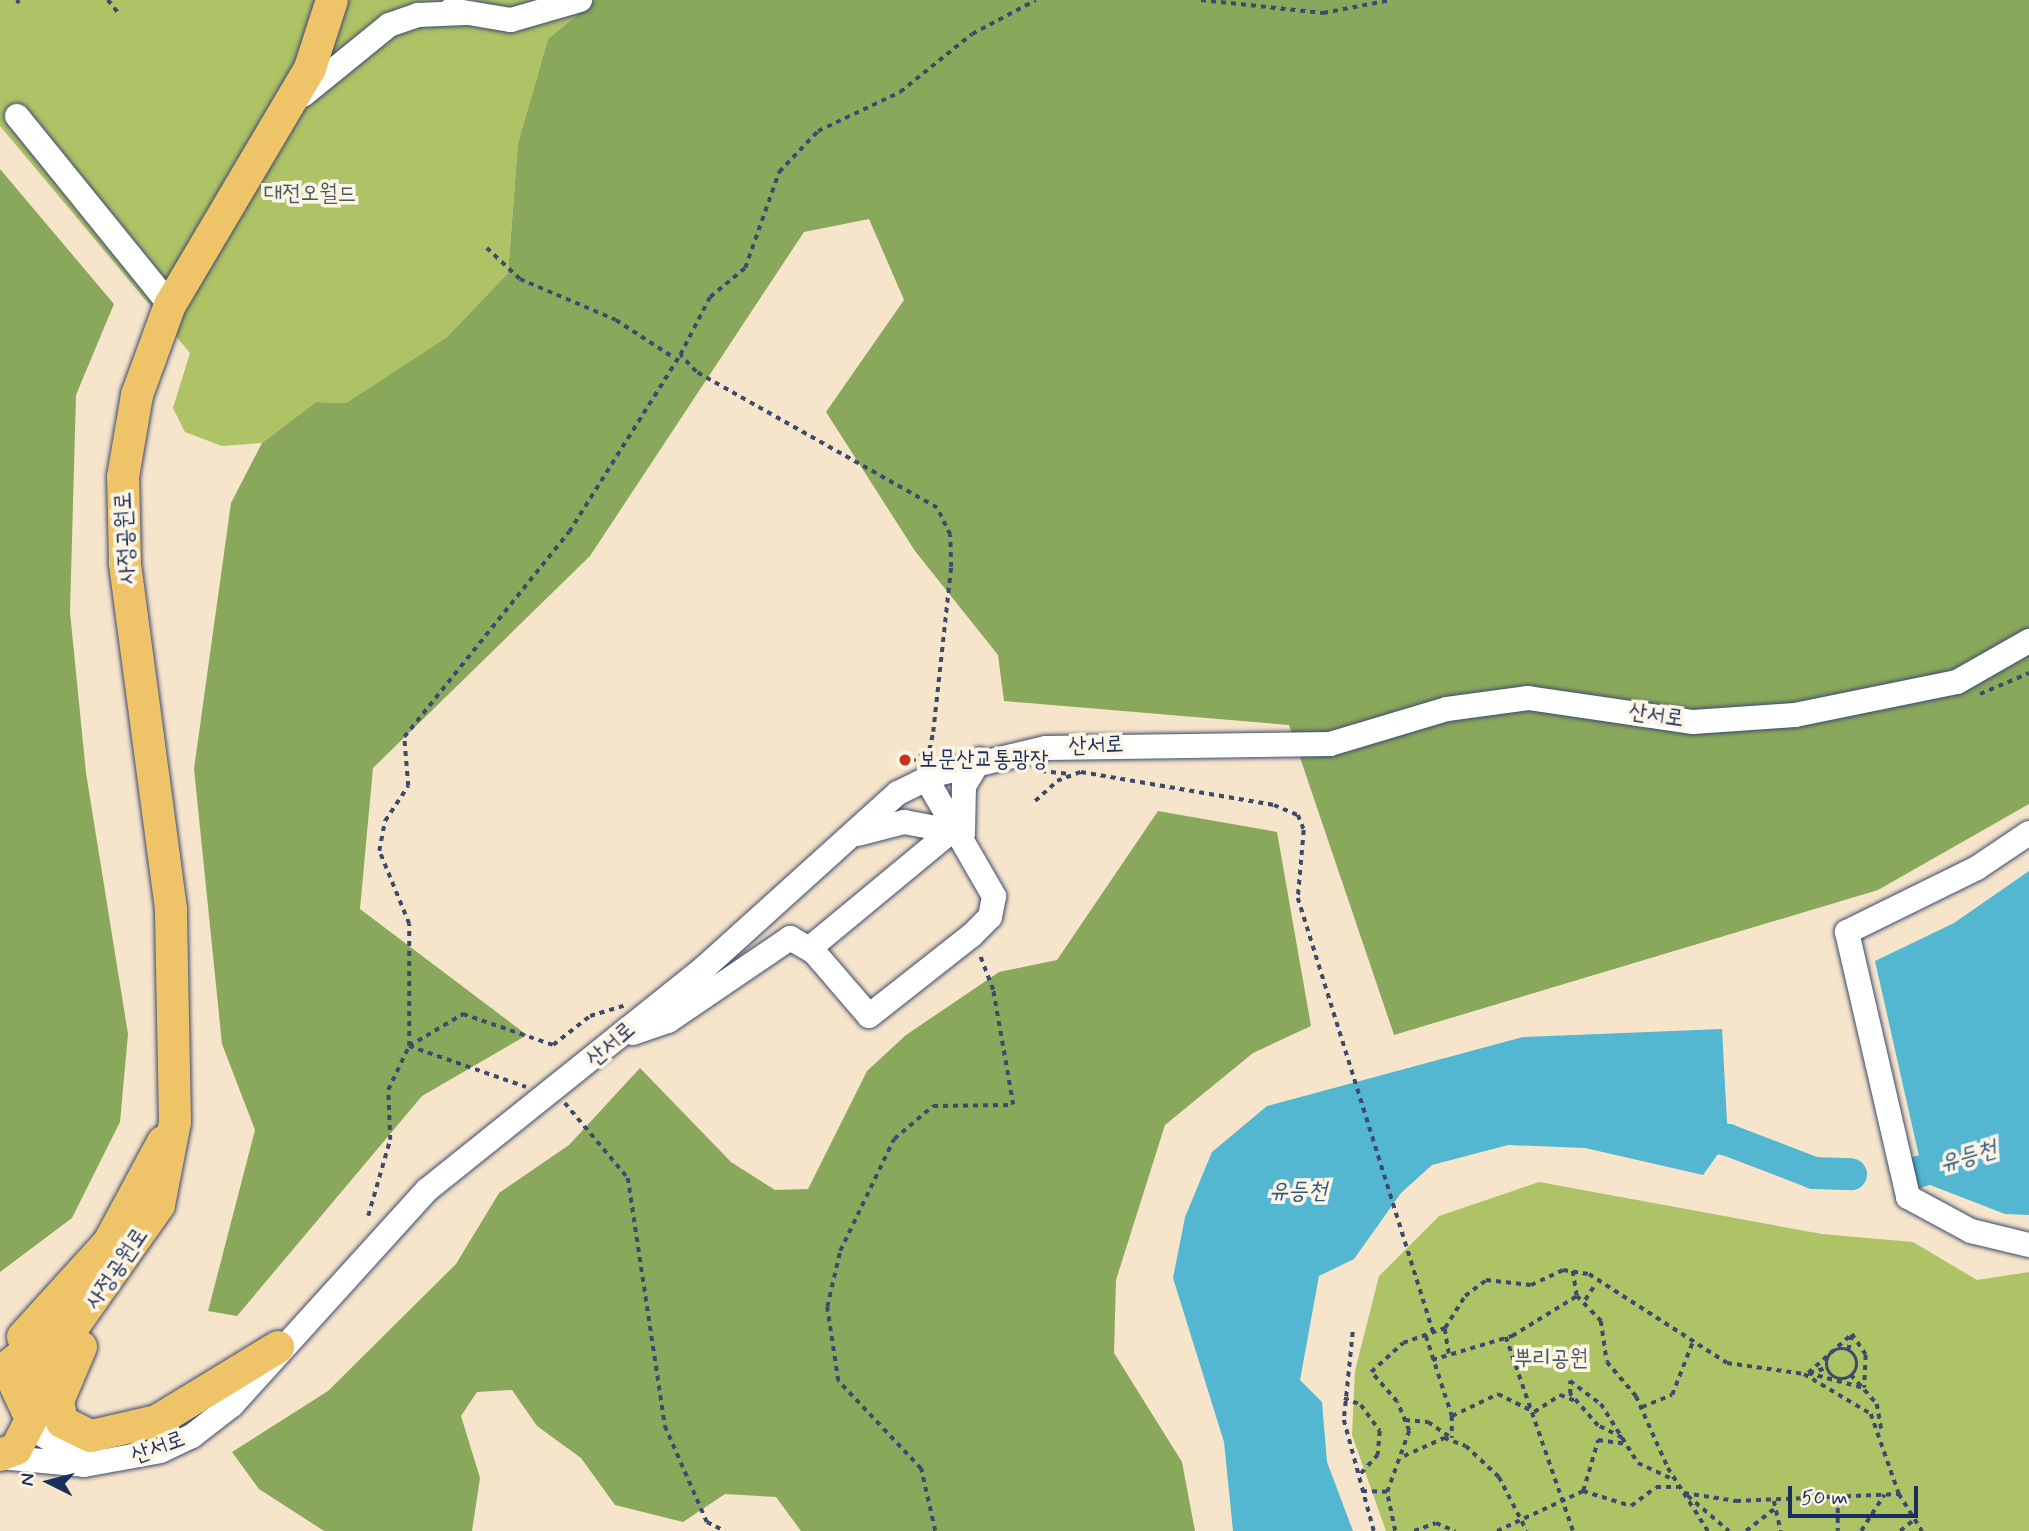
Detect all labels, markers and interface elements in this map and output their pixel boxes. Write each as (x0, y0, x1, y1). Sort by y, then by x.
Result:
park label: 대전오월드 (264, 180, 356, 208)
street label: 사정공원로 (110, 491, 142, 585)
street label: 산서로 (1627, 698, 1685, 734)
street label: 산서로 (1068, 731, 1124, 761)
place label: 보문산교통광장 (919, 746, 1049, 774)
marker: 보문산교통광장 (897, 752, 913, 768)
street label: 산서로 (581, 1016, 641, 1074)
water label: 유등천 (1936, 1135, 2000, 1179)
water label: 유등천 (1269, 1178, 1327, 1206)
street label: 사정공원로 (80, 1223, 154, 1315)
park label: 뿌리공원 (1514, 1345, 1588, 1373)
street label: 산서로 (127, 1426, 189, 1470)
north arrow (14, 1447, 84, 1517)
text: N (15, 1472, 41, 1487)
scale bar (1791, 1472, 1920, 1516)
text: 50 m (1801, 1484, 1848, 1512)

